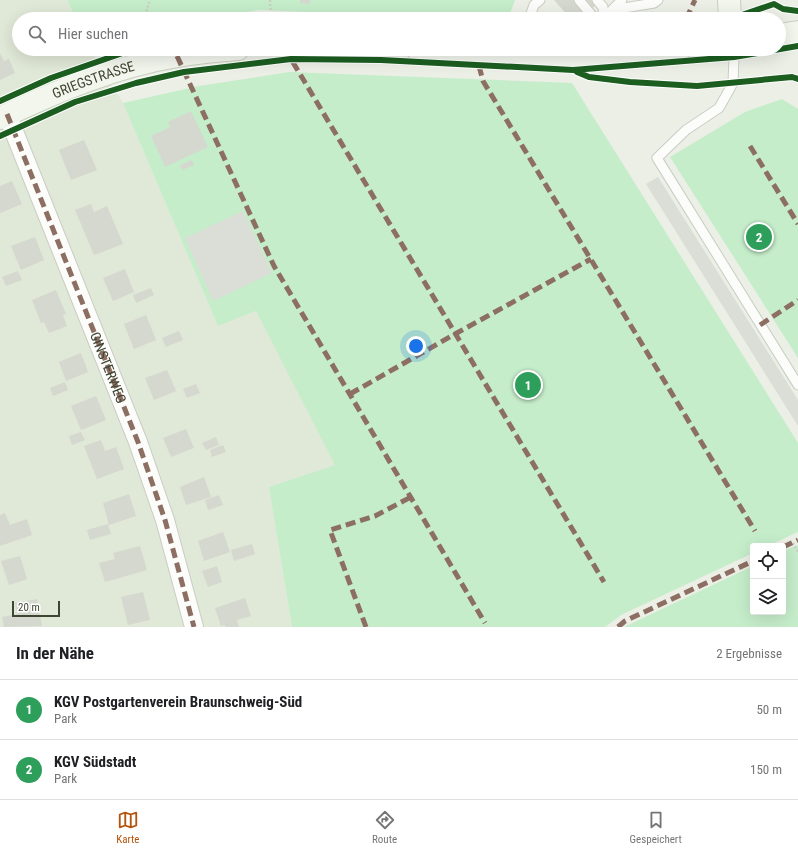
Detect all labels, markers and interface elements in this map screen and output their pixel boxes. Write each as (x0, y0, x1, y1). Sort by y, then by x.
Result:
search box (12, 12, 786, 56)
icon: search (26, 23, 48, 45)
text: Hier suchen (58, 25, 128, 43)
street label: GRIEGSTRASSE (50, 58, 136, 102)
pin: 2 (746, 222, 772, 252)
street label: GINSTERWEG (87, 330, 130, 405)
your location (406, 336, 426, 356)
pin: 1 (515, 370, 541, 400)
map controls (750, 543, 786, 615)
button: locate (750, 543, 786, 579)
button: layers (750, 579, 786, 615)
scale bar (12, 599, 60, 618)
text: 20 m (18, 601, 40, 614)
text: In der Nähe (16, 643, 94, 663)
text: 2 Ergebnisse (716, 646, 782, 661)
text: KGV Postgartenverein Braunschweig-Süd (54, 693, 302, 711)
text: 1 (26, 702, 32, 717)
text: 50 m (756, 702, 782, 717)
text: Park (54, 711, 77, 726)
text: KGV Südstadt (54, 753, 136, 771)
text: 2 (26, 762, 32, 777)
text: 150 m (750, 762, 782, 777)
text: Park (54, 771, 77, 786)
tab: Karte (116, 809, 140, 846)
tab: Route (372, 809, 397, 846)
tab: Gespeichert (630, 809, 682, 846)

